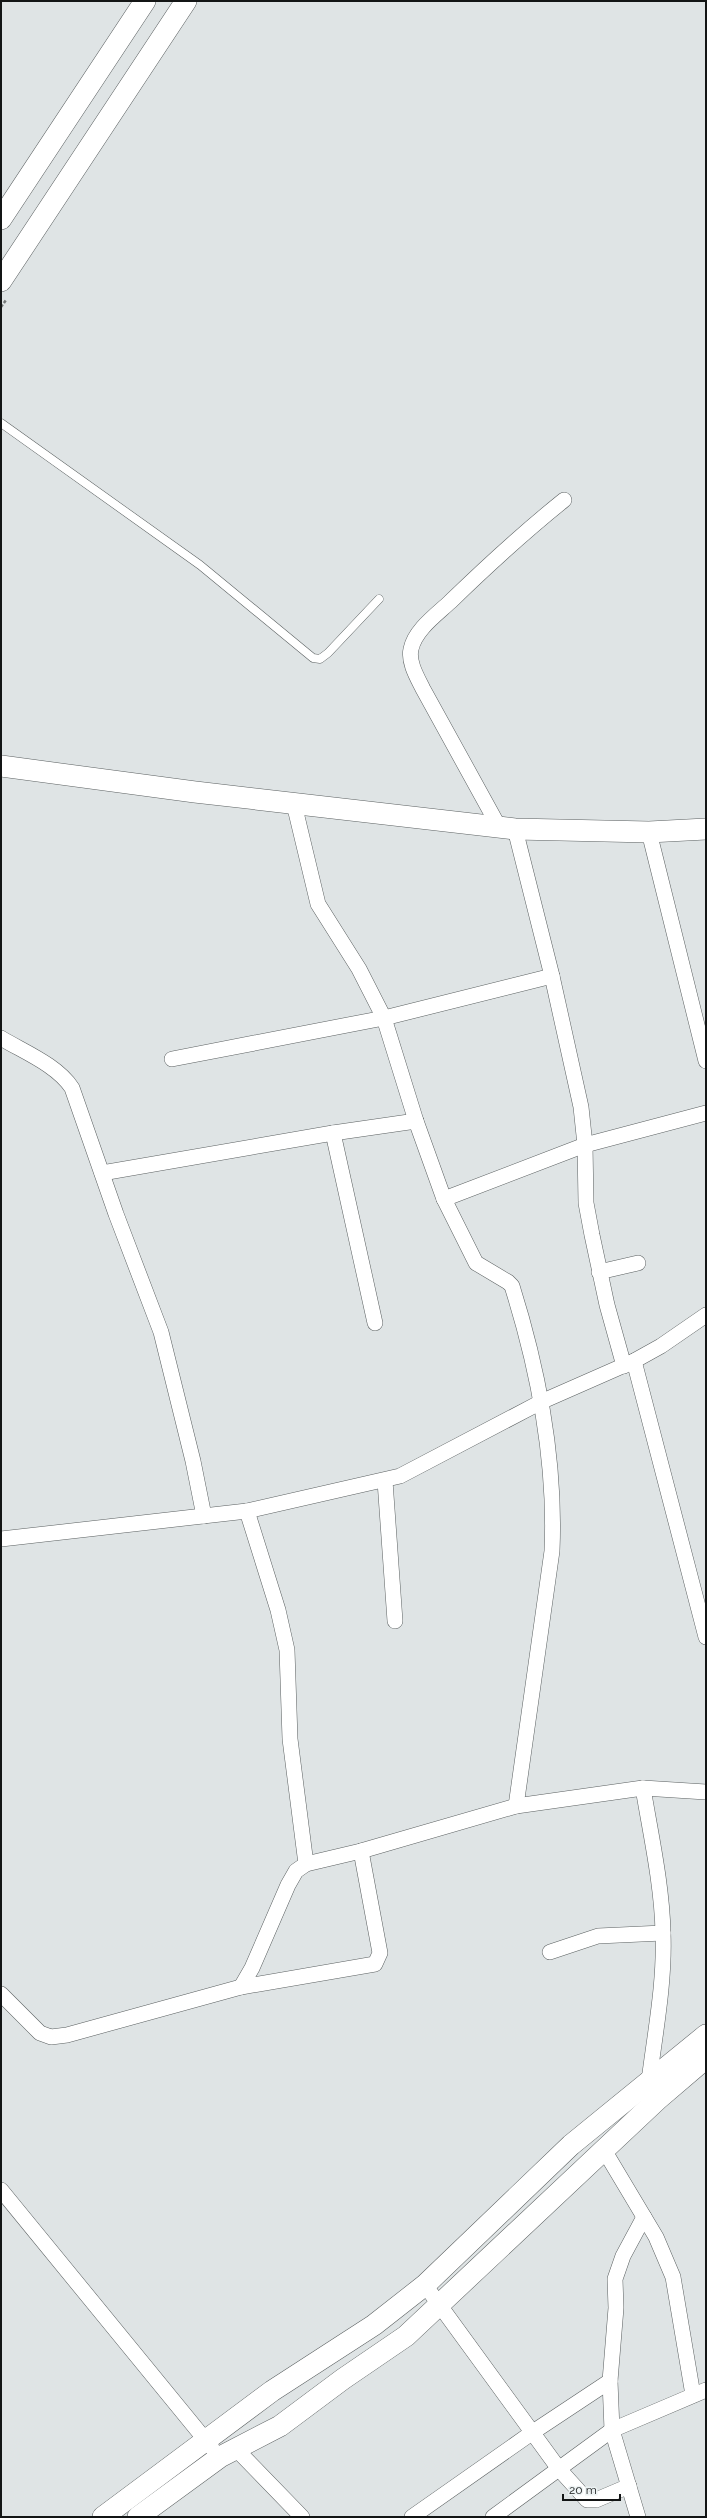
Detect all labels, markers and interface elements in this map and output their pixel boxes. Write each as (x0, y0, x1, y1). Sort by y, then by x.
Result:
scale bar (563, 2476, 620, 2502)
text: 20 m (569, 2483, 597, 2497)

